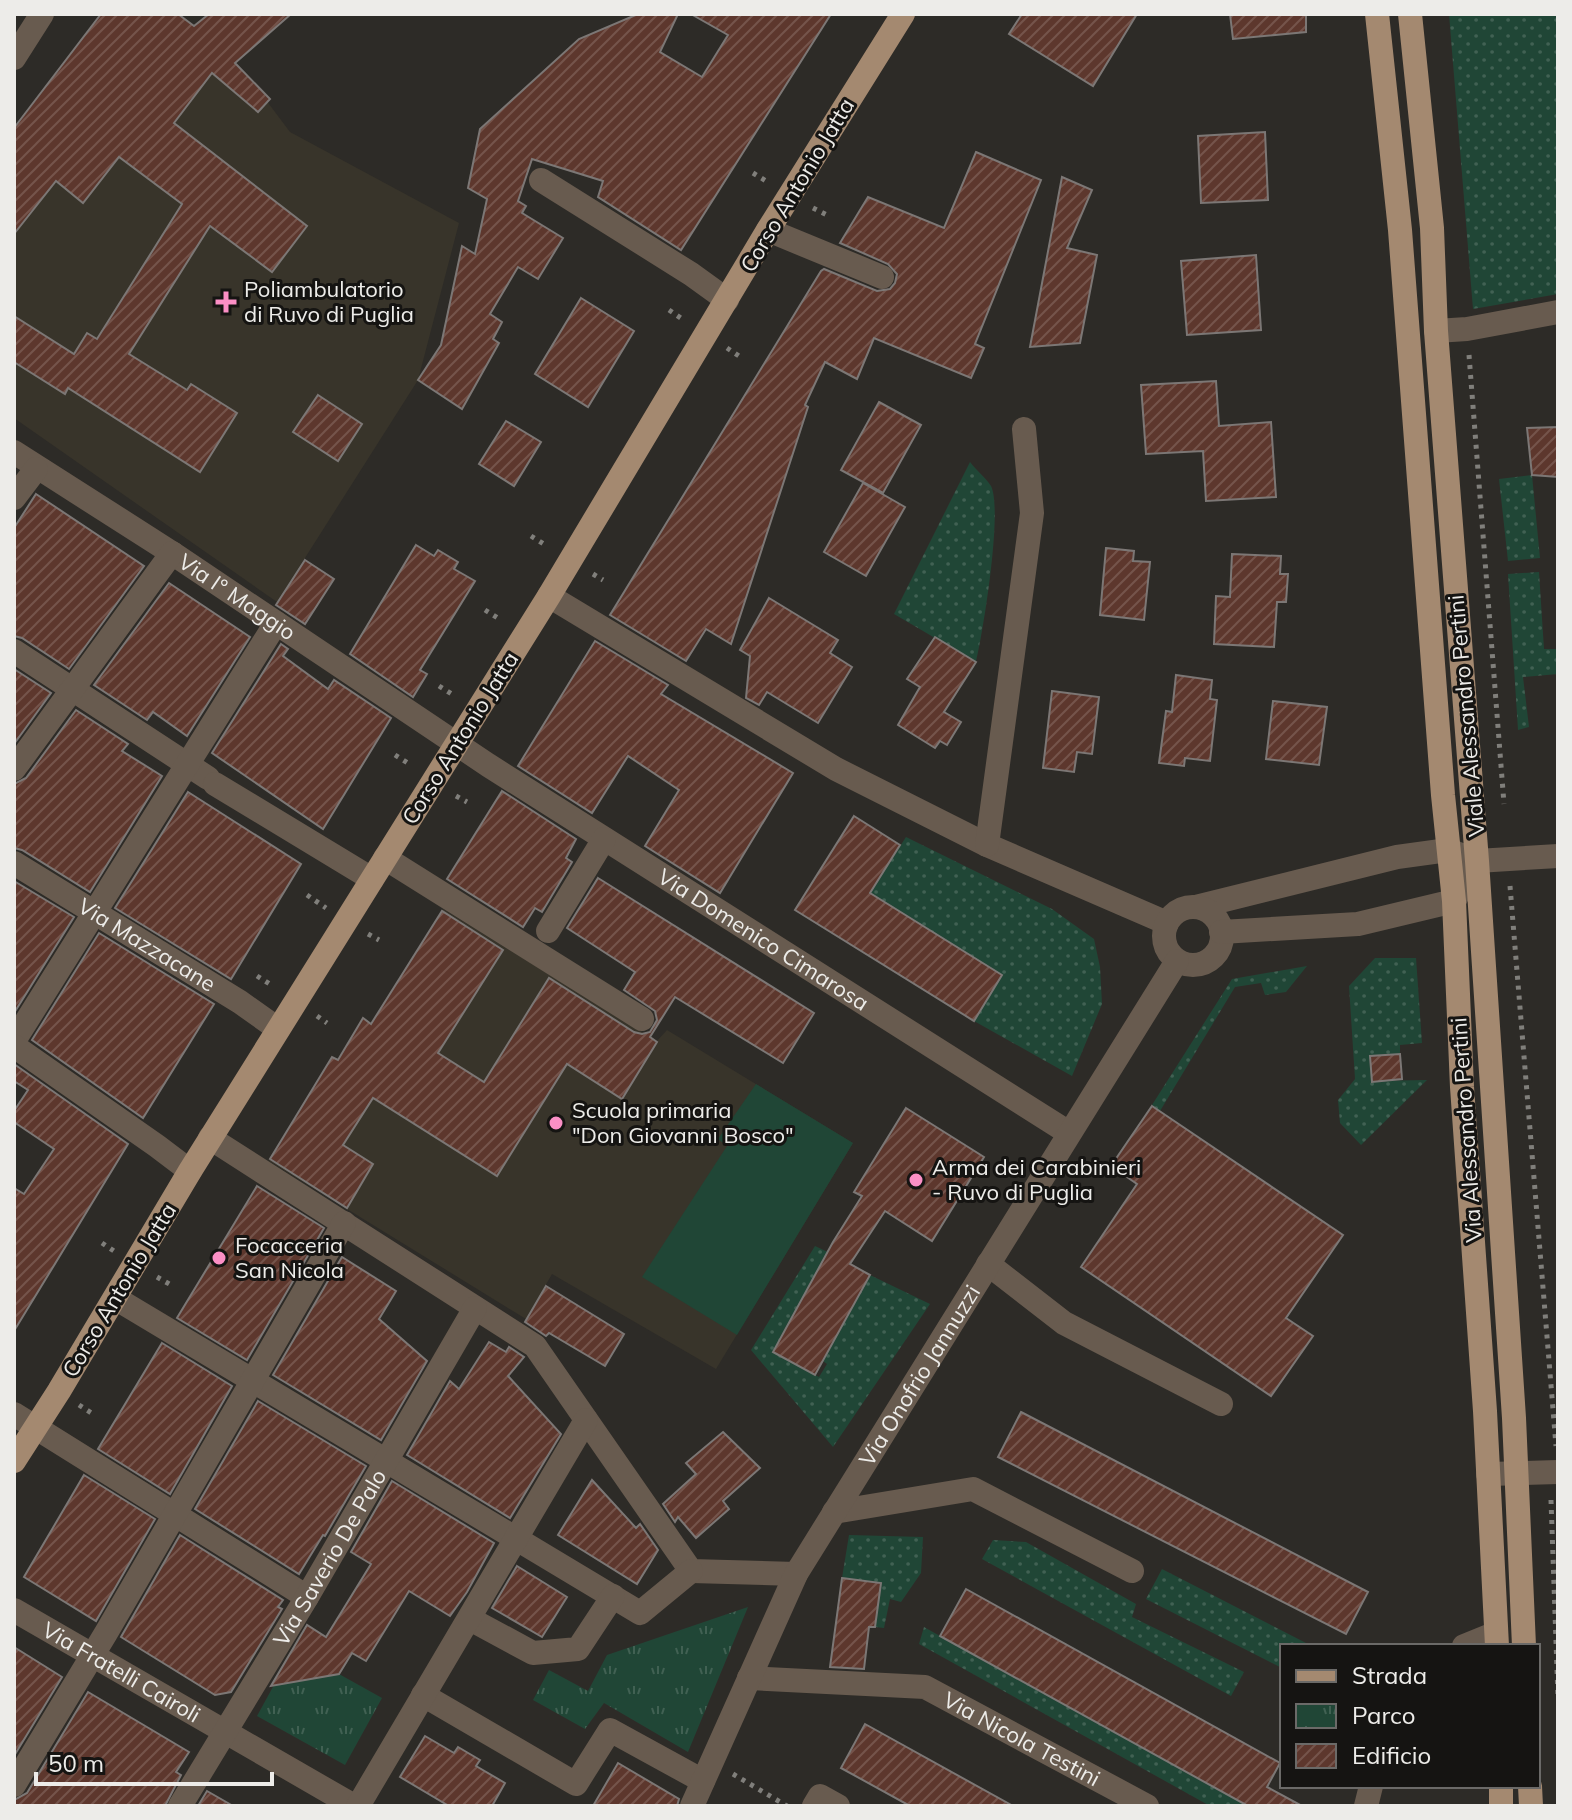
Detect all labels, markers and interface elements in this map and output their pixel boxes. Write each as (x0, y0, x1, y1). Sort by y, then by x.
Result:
street label: Corso Antonio Jatta (734, 93, 860, 277)
place label: Poliambulatorio di Ruvo di Puglia (244, 275, 414, 328)
marker: Poliambulatorio di Ruvo di Puglia (215, 291, 237, 313)
street label: Via I° Maggio (173, 547, 301, 646)
street label: Viale Alessandro Pertini (1441, 594, 1491, 838)
street label: Corso Antonio Jatta (396, 646, 524, 830)
street label: Via Domenico Cimarosa (653, 862, 874, 1017)
street label: Via Mazzacane (73, 892, 221, 998)
street label: Via Alessandro Pertini (1444, 1016, 1488, 1244)
place label: Scuola primaria "Don Giovanni Bosco" (572, 1096, 794, 1149)
marker: Scuola primaria "Don Giovanni Bosco" (547, 1114, 565, 1132)
place label: Arma dei Carabinieri - Ruvo di Puglia (932, 1153, 1141, 1206)
marker: Arma dei Carabinieri - Ruvo di Puglia (907, 1171, 925, 1189)
street label: Corso Antonio Jatta (56, 1198, 182, 1382)
place label: Focacceria San Nicola (235, 1231, 344, 1284)
marker: Focacceria San Nicola (210, 1249, 228, 1267)
street label: Via Onofrio Jannuzzi (853, 1280, 986, 1471)
street label: Via Saverio De Palo (267, 1464, 392, 1651)
street label: Via Fratelli Cairoli (37, 1615, 205, 1728)
legend (1280, 1644, 1540, 1788)
text: Strada (1352, 1660, 1427, 1690)
street label: Via Nicola Testini (938, 1685, 1105, 1792)
text: Parco (1352, 1700, 1415, 1730)
scale bar (36, 1736, 272, 1786)
text: Edificio (1352, 1740, 1431, 1770)
text: 50 m (48, 1748, 104, 1778)

